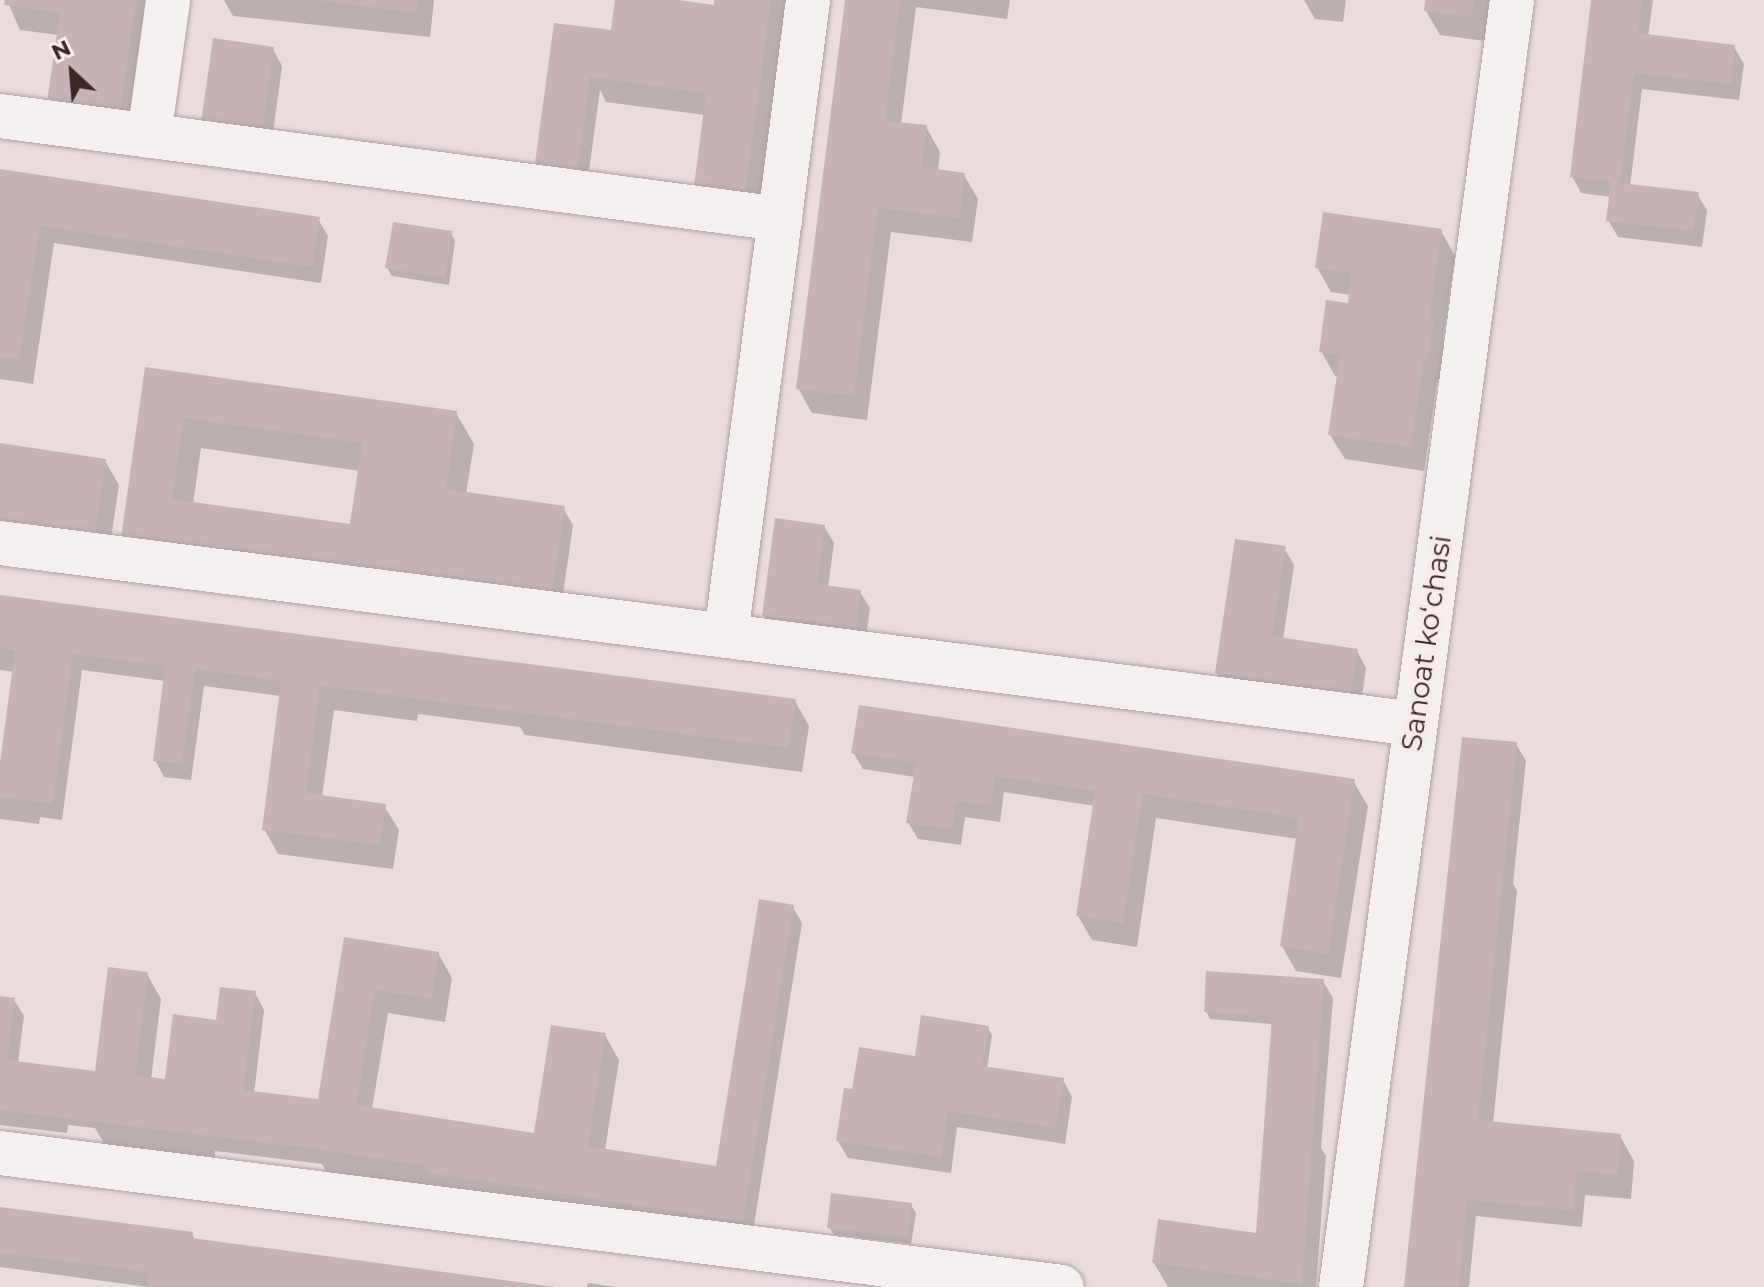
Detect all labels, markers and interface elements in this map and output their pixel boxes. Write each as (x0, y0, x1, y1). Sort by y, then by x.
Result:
north arrow (32, 32, 112, 112)
text: N (47, 34, 75, 66)
street label: Sanoat koʻchasi (1394, 533, 1458, 753)

